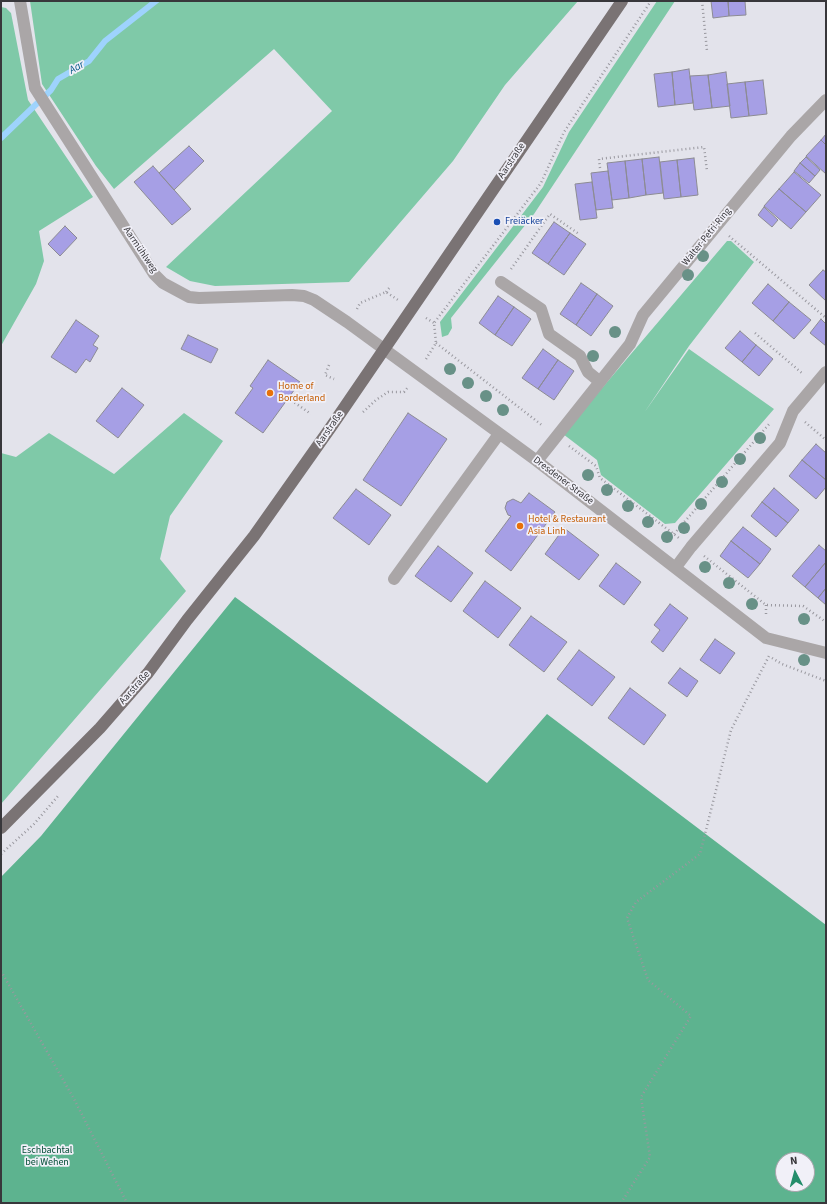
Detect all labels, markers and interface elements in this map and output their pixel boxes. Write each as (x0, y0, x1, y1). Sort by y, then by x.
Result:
water label: Aar (67, 58, 87, 78)
street label: Aarstraße (496, 141, 528, 181)
street label: Walter-Petri-Ring (680, 206, 734, 268)
place label: Freiäcker (505, 216, 543, 228)
marker: Freiäcker (492, 217, 502, 227)
street label: Aarmühlweg (120, 225, 160, 275)
place label: Home of Borderland (278, 381, 325, 404)
marker: Home of Borderland (265, 388, 275, 398)
street label: Aarstraße (313, 409, 347, 449)
street label: Dresdener Straße (530, 454, 596, 508)
place label: Hotel & Restaurant Asia Linh (528, 514, 606, 538)
marker: Hotel & Restaurant Asia Linh (515, 521, 525, 531)
street label: Aarstraße (117, 669, 153, 707)
park label: Eschbachtal bei Wehen (22, 1145, 72, 1168)
north arrow (775, 1152, 815, 1192)
text: N (789, 1153, 798, 1168)

